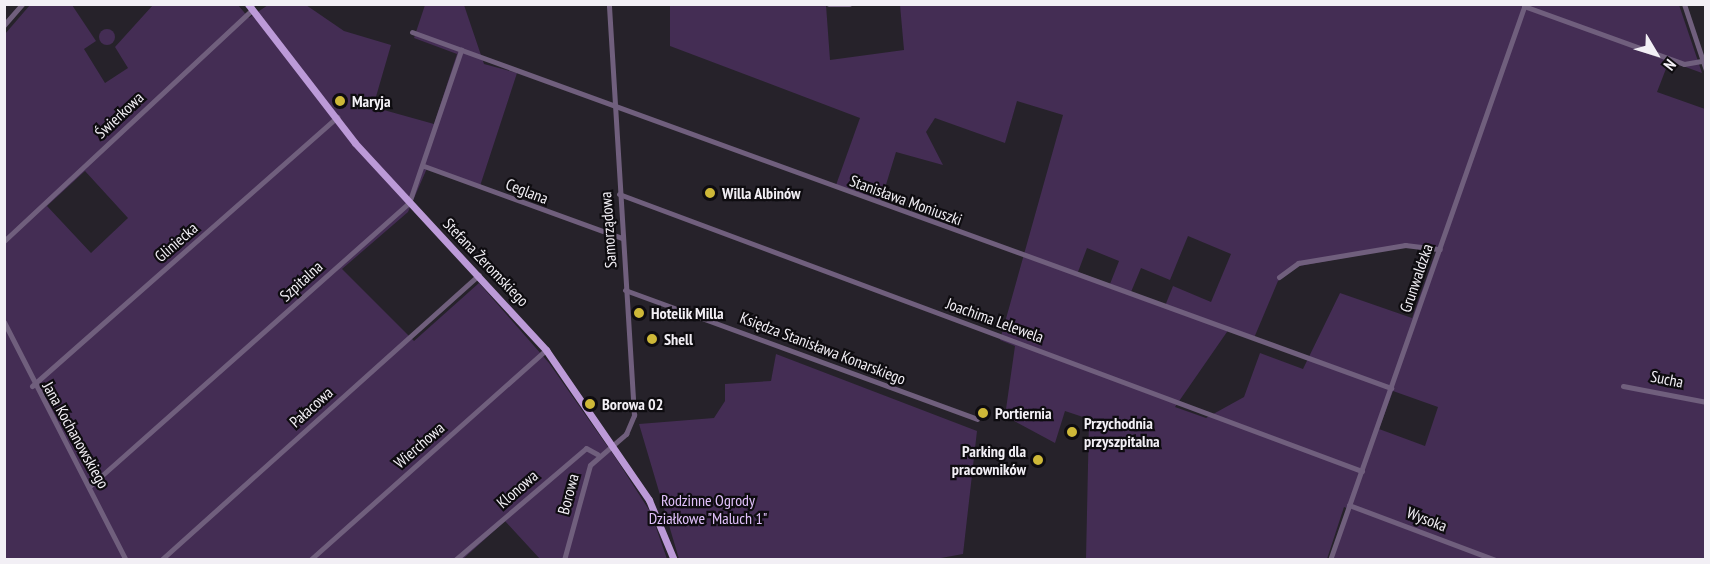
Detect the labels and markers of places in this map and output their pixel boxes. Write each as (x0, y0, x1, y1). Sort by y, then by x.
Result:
place label: Maryja (352, 91, 391, 111)
marker: Maryja (333, 94, 347, 108)
place label: Willa Albinów (722, 183, 801, 203)
marker: Willa Albinów (703, 186, 717, 200)
place label: Hotelik Milla (651, 303, 724, 323)
marker: Hotelik Milla (632, 306, 646, 320)
place label: Shell (664, 329, 693, 349)
marker: Shell (645, 332, 659, 346)
place label: Borowa 02 (602, 394, 663, 414)
marker: Borowa 02 (583, 397, 597, 411)
place label: Portiernia (995, 403, 1052, 423)
marker: Portiernia (976, 406, 990, 420)
place label: Przychodnia przyszpitalna (1084, 413, 1160, 451)
marker: Przychodnia przyszpitalna (1065, 425, 1079, 439)
place label: Parking dla pracowników (952, 441, 1026, 479)
marker: Parking dla pracowników (1031, 453, 1045, 467)

